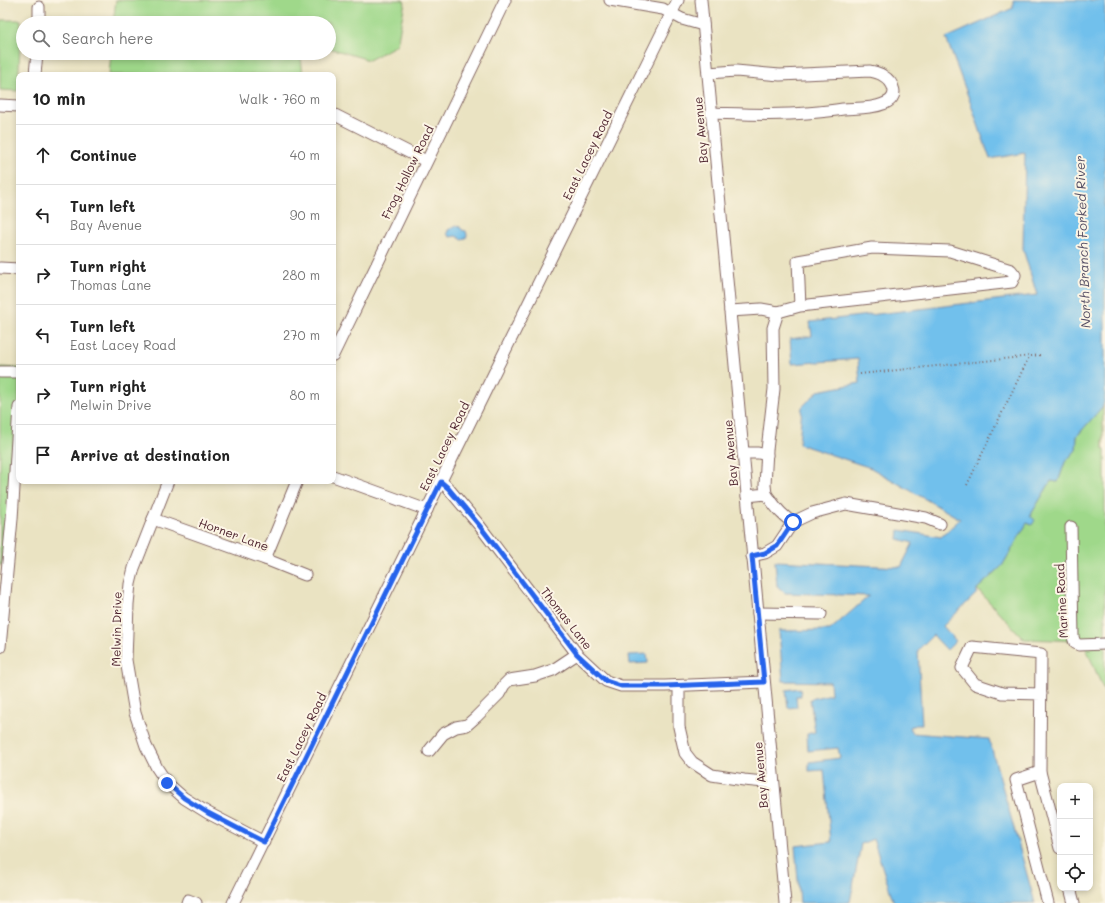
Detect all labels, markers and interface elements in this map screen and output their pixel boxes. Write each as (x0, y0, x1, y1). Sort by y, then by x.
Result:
search box (16, 16, 336, 60)
icon: search (30, 27, 52, 49)
text: Search here (62, 28, 153, 48)
text: 10 min (32, 87, 86, 109)
text: Walk · 760 m (239, 90, 320, 107)
street label: Bay Avenue (689, 96, 711, 164)
street label: East Lacey Road (558, 107, 616, 202)
street label: Frog Hollow Road (377, 122, 437, 222)
icon: ahead (32, 144, 54, 166)
text: Continue (70, 145, 137, 165)
text: 40 m (290, 146, 320, 163)
water label: North Branch Forked River (1070, 155, 1094, 329)
text: Turn left (70, 196, 135, 216)
icon: left (32, 204, 54, 226)
text: 90 m (290, 206, 320, 223)
text: Bay Avenue (70, 216, 142, 233)
text: Turn right (70, 256, 147, 276)
icon: right (32, 264, 54, 286)
text: 280 m (282, 266, 320, 283)
text: Thomas Lane (70, 276, 151, 293)
text: Turn left (70, 316, 135, 336)
icon: left (32, 324, 54, 346)
text: 270 m (283, 326, 320, 343)
text: East Lacey Road (70, 336, 176, 353)
text: Turn right (70, 376, 147, 396)
icon: right (32, 384, 54, 406)
text: 80 m (290, 386, 320, 403)
text: Melwin Drive (70, 396, 151, 413)
street label: East Lacey Road (415, 398, 473, 493)
street label: Bay Avenue (719, 419, 741, 487)
icon: arrive (32, 444, 54, 466)
text: Arrive at destination (70, 445, 230, 465)
route start (784, 513, 802, 531)
street label: Horner Lane (197, 514, 271, 554)
street label: Marine Road (1051, 563, 1071, 639)
street label: Thomas Lane (538, 583, 596, 653)
street label: Melwin Drive (107, 591, 125, 667)
street label: East Lacey Road (272, 689, 330, 784)
street label: Bay Avenue (749, 741, 771, 809)
route end (158, 774, 176, 792)
map controls (1057, 783, 1093, 891)
button: + (1057, 783, 1093, 819)
button: − (1057, 819, 1093, 855)
button: locate (1057, 855, 1093, 891)

